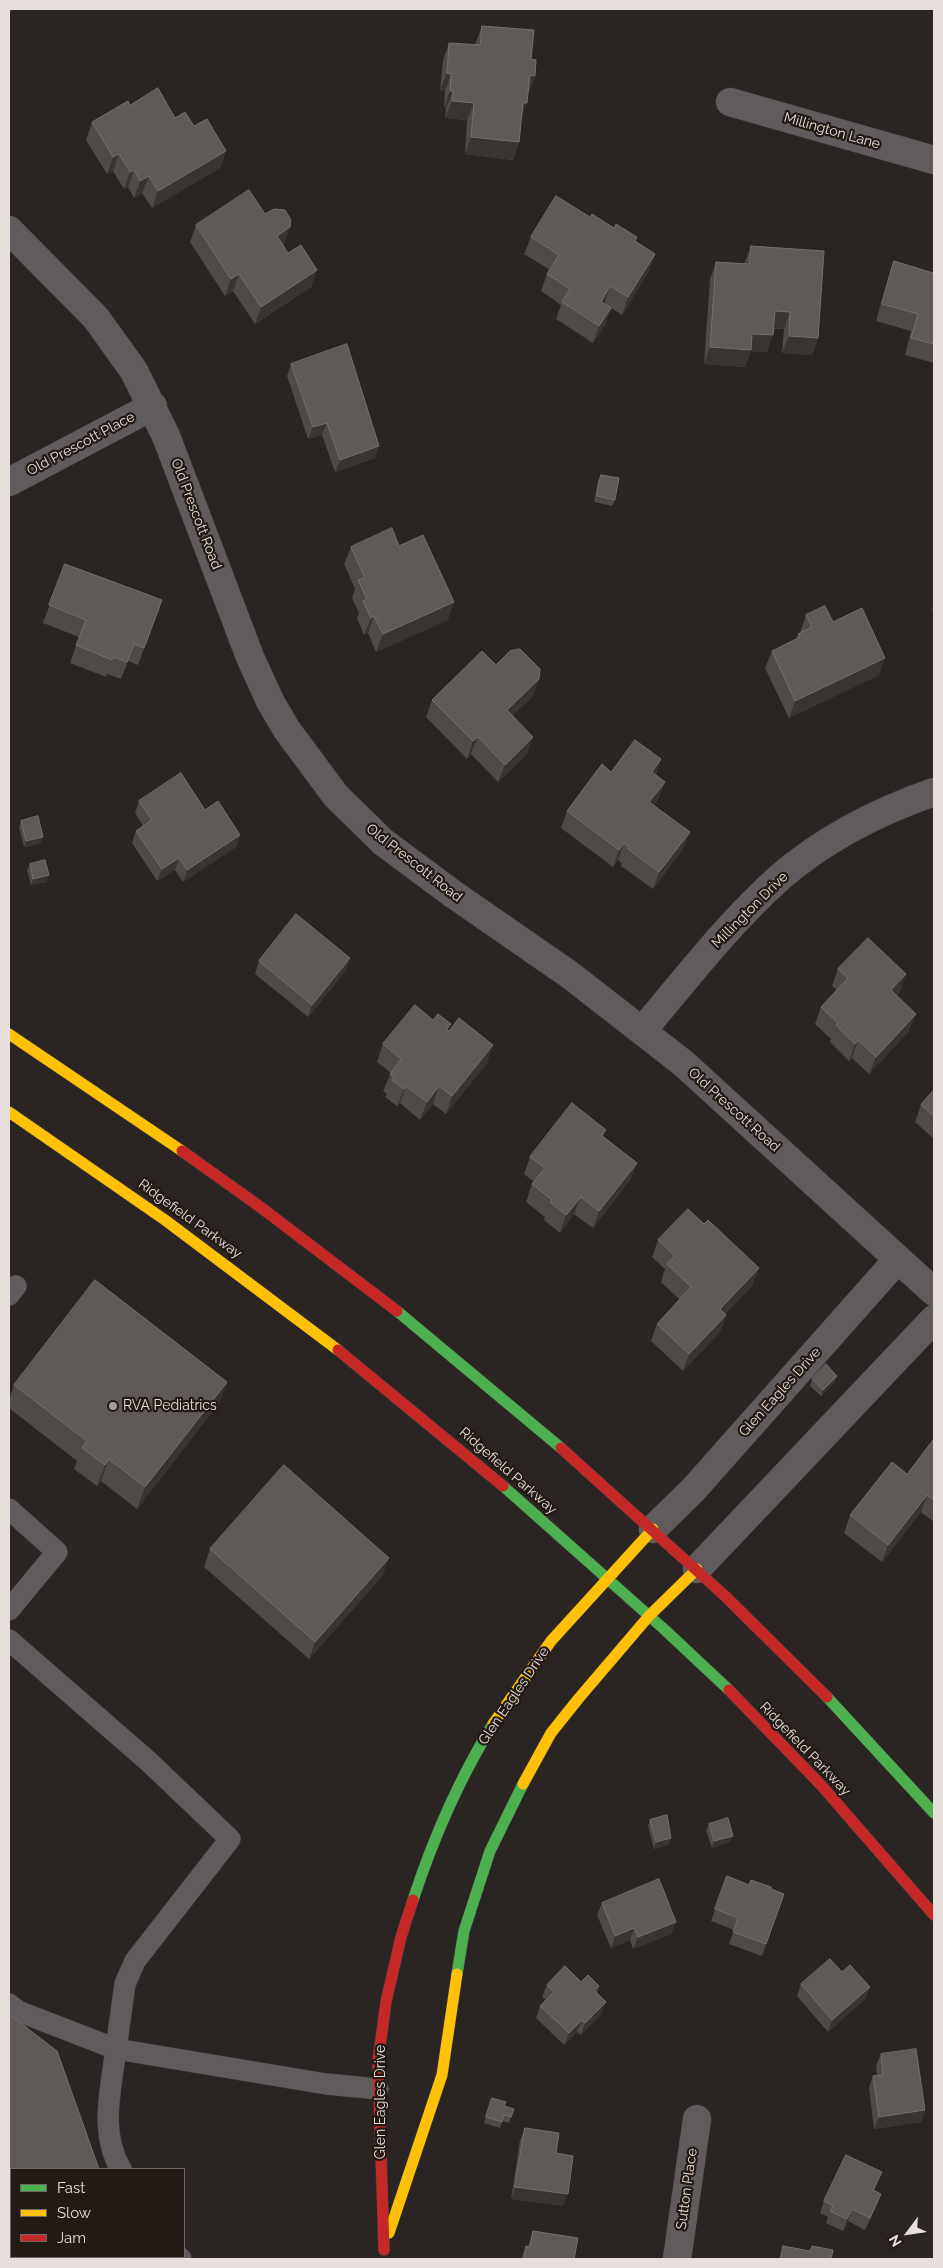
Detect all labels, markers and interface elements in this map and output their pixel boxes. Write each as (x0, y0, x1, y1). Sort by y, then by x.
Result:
street label: Millington Lane (782, 109, 882, 153)
street label: Old Prescott Place (24, 408, 138, 480)
street label: Old Prescott Road (167, 456, 225, 572)
street label: Old Prescott Road (363, 820, 465, 906)
street label: Millington Drive (708, 868, 792, 952)
street label: Old Prescott Road (685, 1064, 783, 1156)
street label: Ridgefield Parkway (135, 1176, 245, 1262)
street label: Glen Eagles Drive (736, 1344, 824, 1440)
place label: RVA Pediatrics (123, 1398, 217, 1414)
marker: RVA Pediatrics (107, 1400, 119, 1412)
street label: Ridgefield Parkway (456, 1424, 560, 1518)
street label: Glen Eagles Drive (475, 1644, 553, 1748)
street label: Ridgefield Parkway (756, 1699, 854, 1799)
street label: Glen Eagles Drive (373, 2045, 389, 2159)
street label: Sutton Place (673, 2147, 701, 2231)
legend (10, 2168, 185, 2258)
text: Fast (57, 2179, 85, 2197)
text: Slow (57, 2204, 91, 2222)
north arrow (883, 2208, 933, 2258)
text: Jam (57, 2229, 86, 2247)
text: N (886, 2232, 905, 2249)

